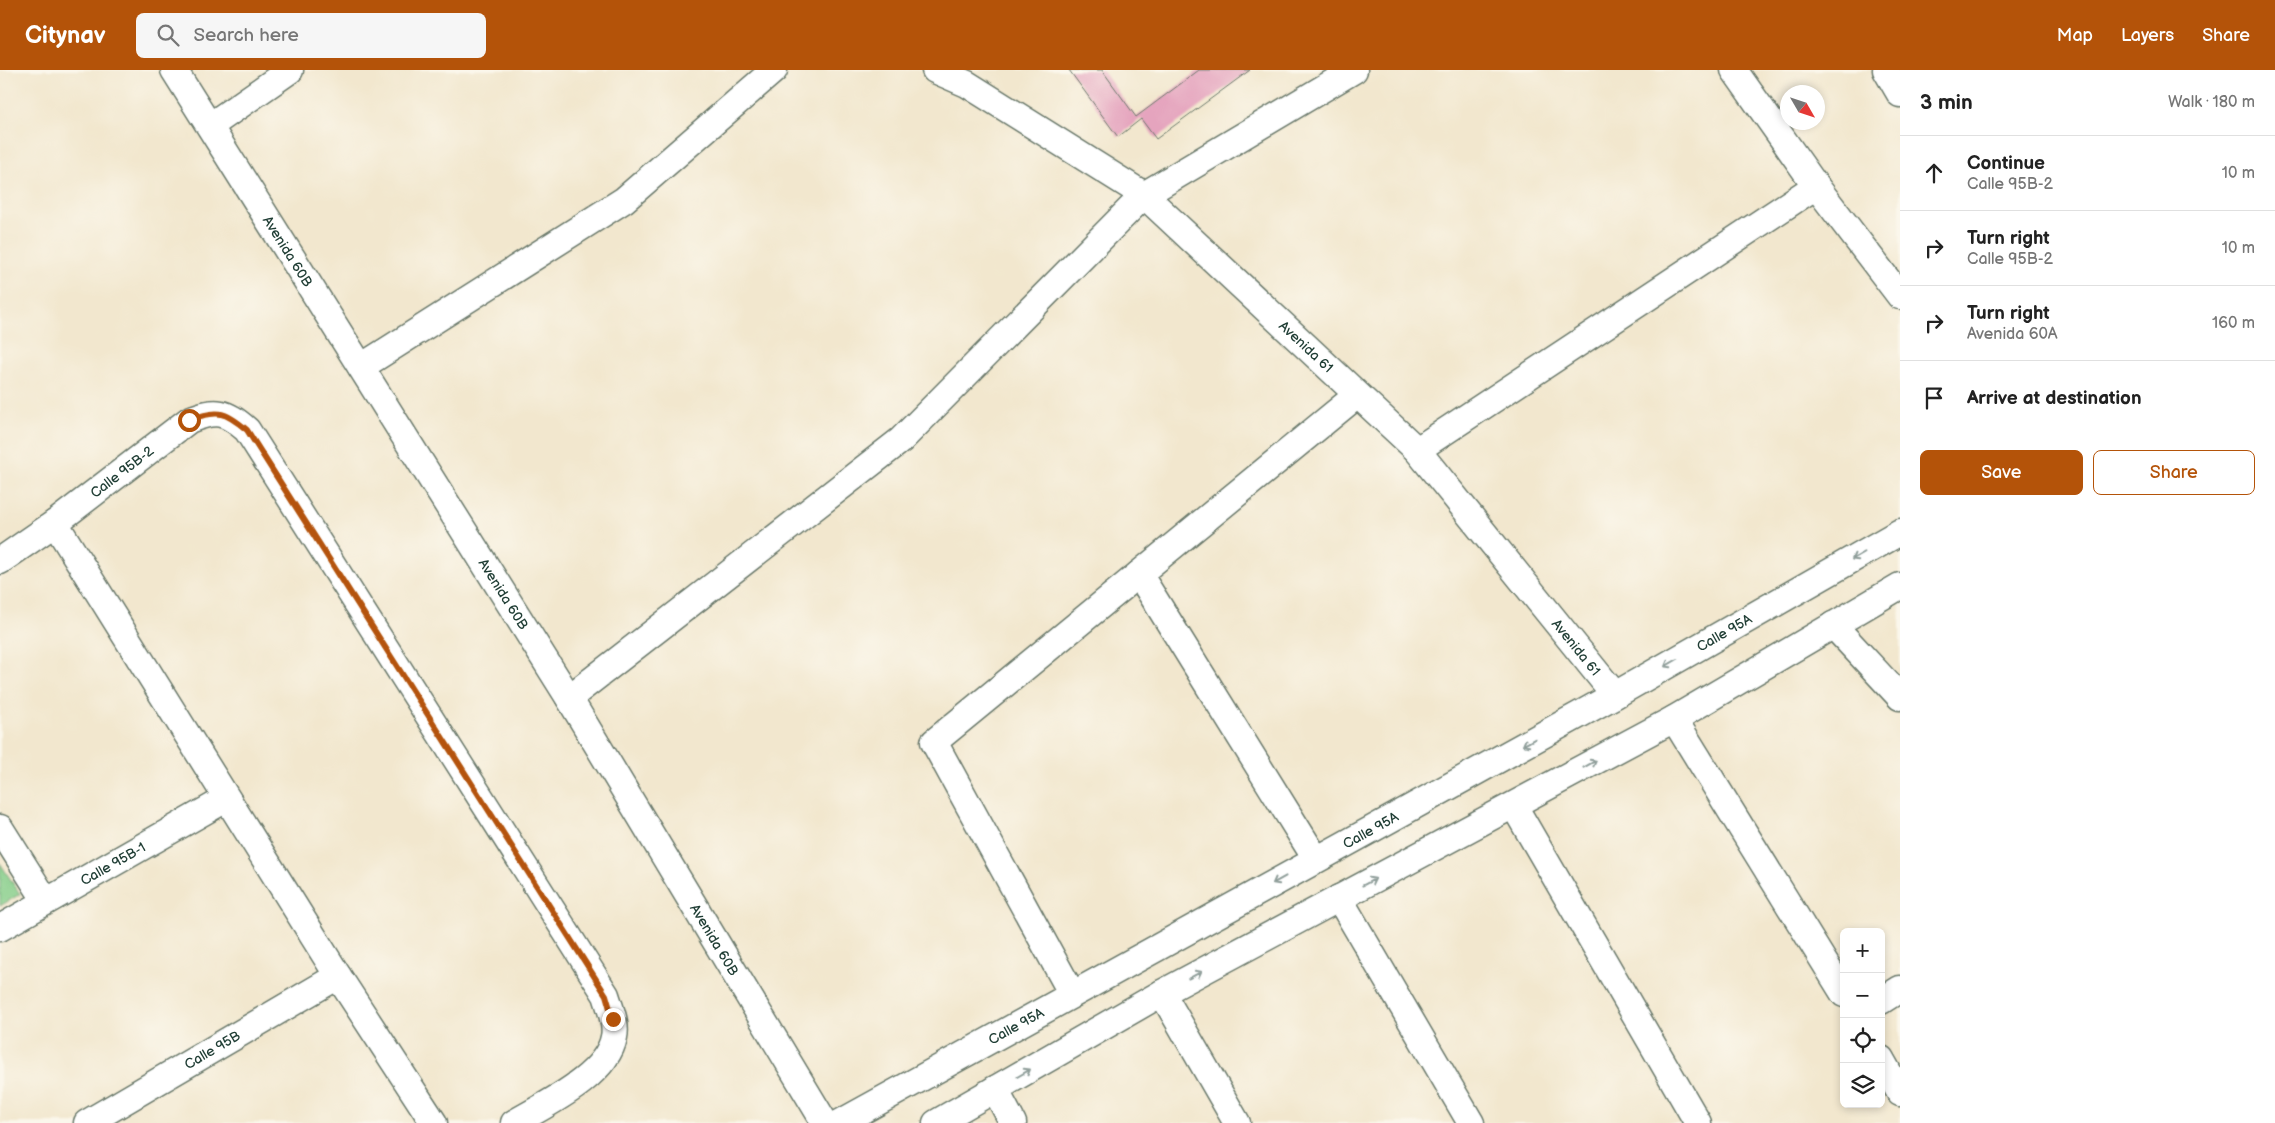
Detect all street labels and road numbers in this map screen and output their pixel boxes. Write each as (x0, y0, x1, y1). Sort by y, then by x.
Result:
street label: Avenida 60B (259, 213, 317, 290)
street label: Avenida 61 (1276, 317, 1337, 376)
street label: Calle 95B-2 (87, 442, 157, 501)
street label: Avenida 60B (475, 555, 532, 633)
street label: Calle 95A (1693, 610, 1755, 655)
street label: Avenida 61 (1548, 615, 1604, 679)
street label: Calle 95A (1340, 808, 1402, 852)
street label: Calle 95B-1 (77, 838, 149, 889)
street label: Avenida 60B (687, 901, 743, 979)
street label: Calle 95A (985, 1003, 1047, 1048)
street label: Calle 95B (181, 1027, 243, 1073)

